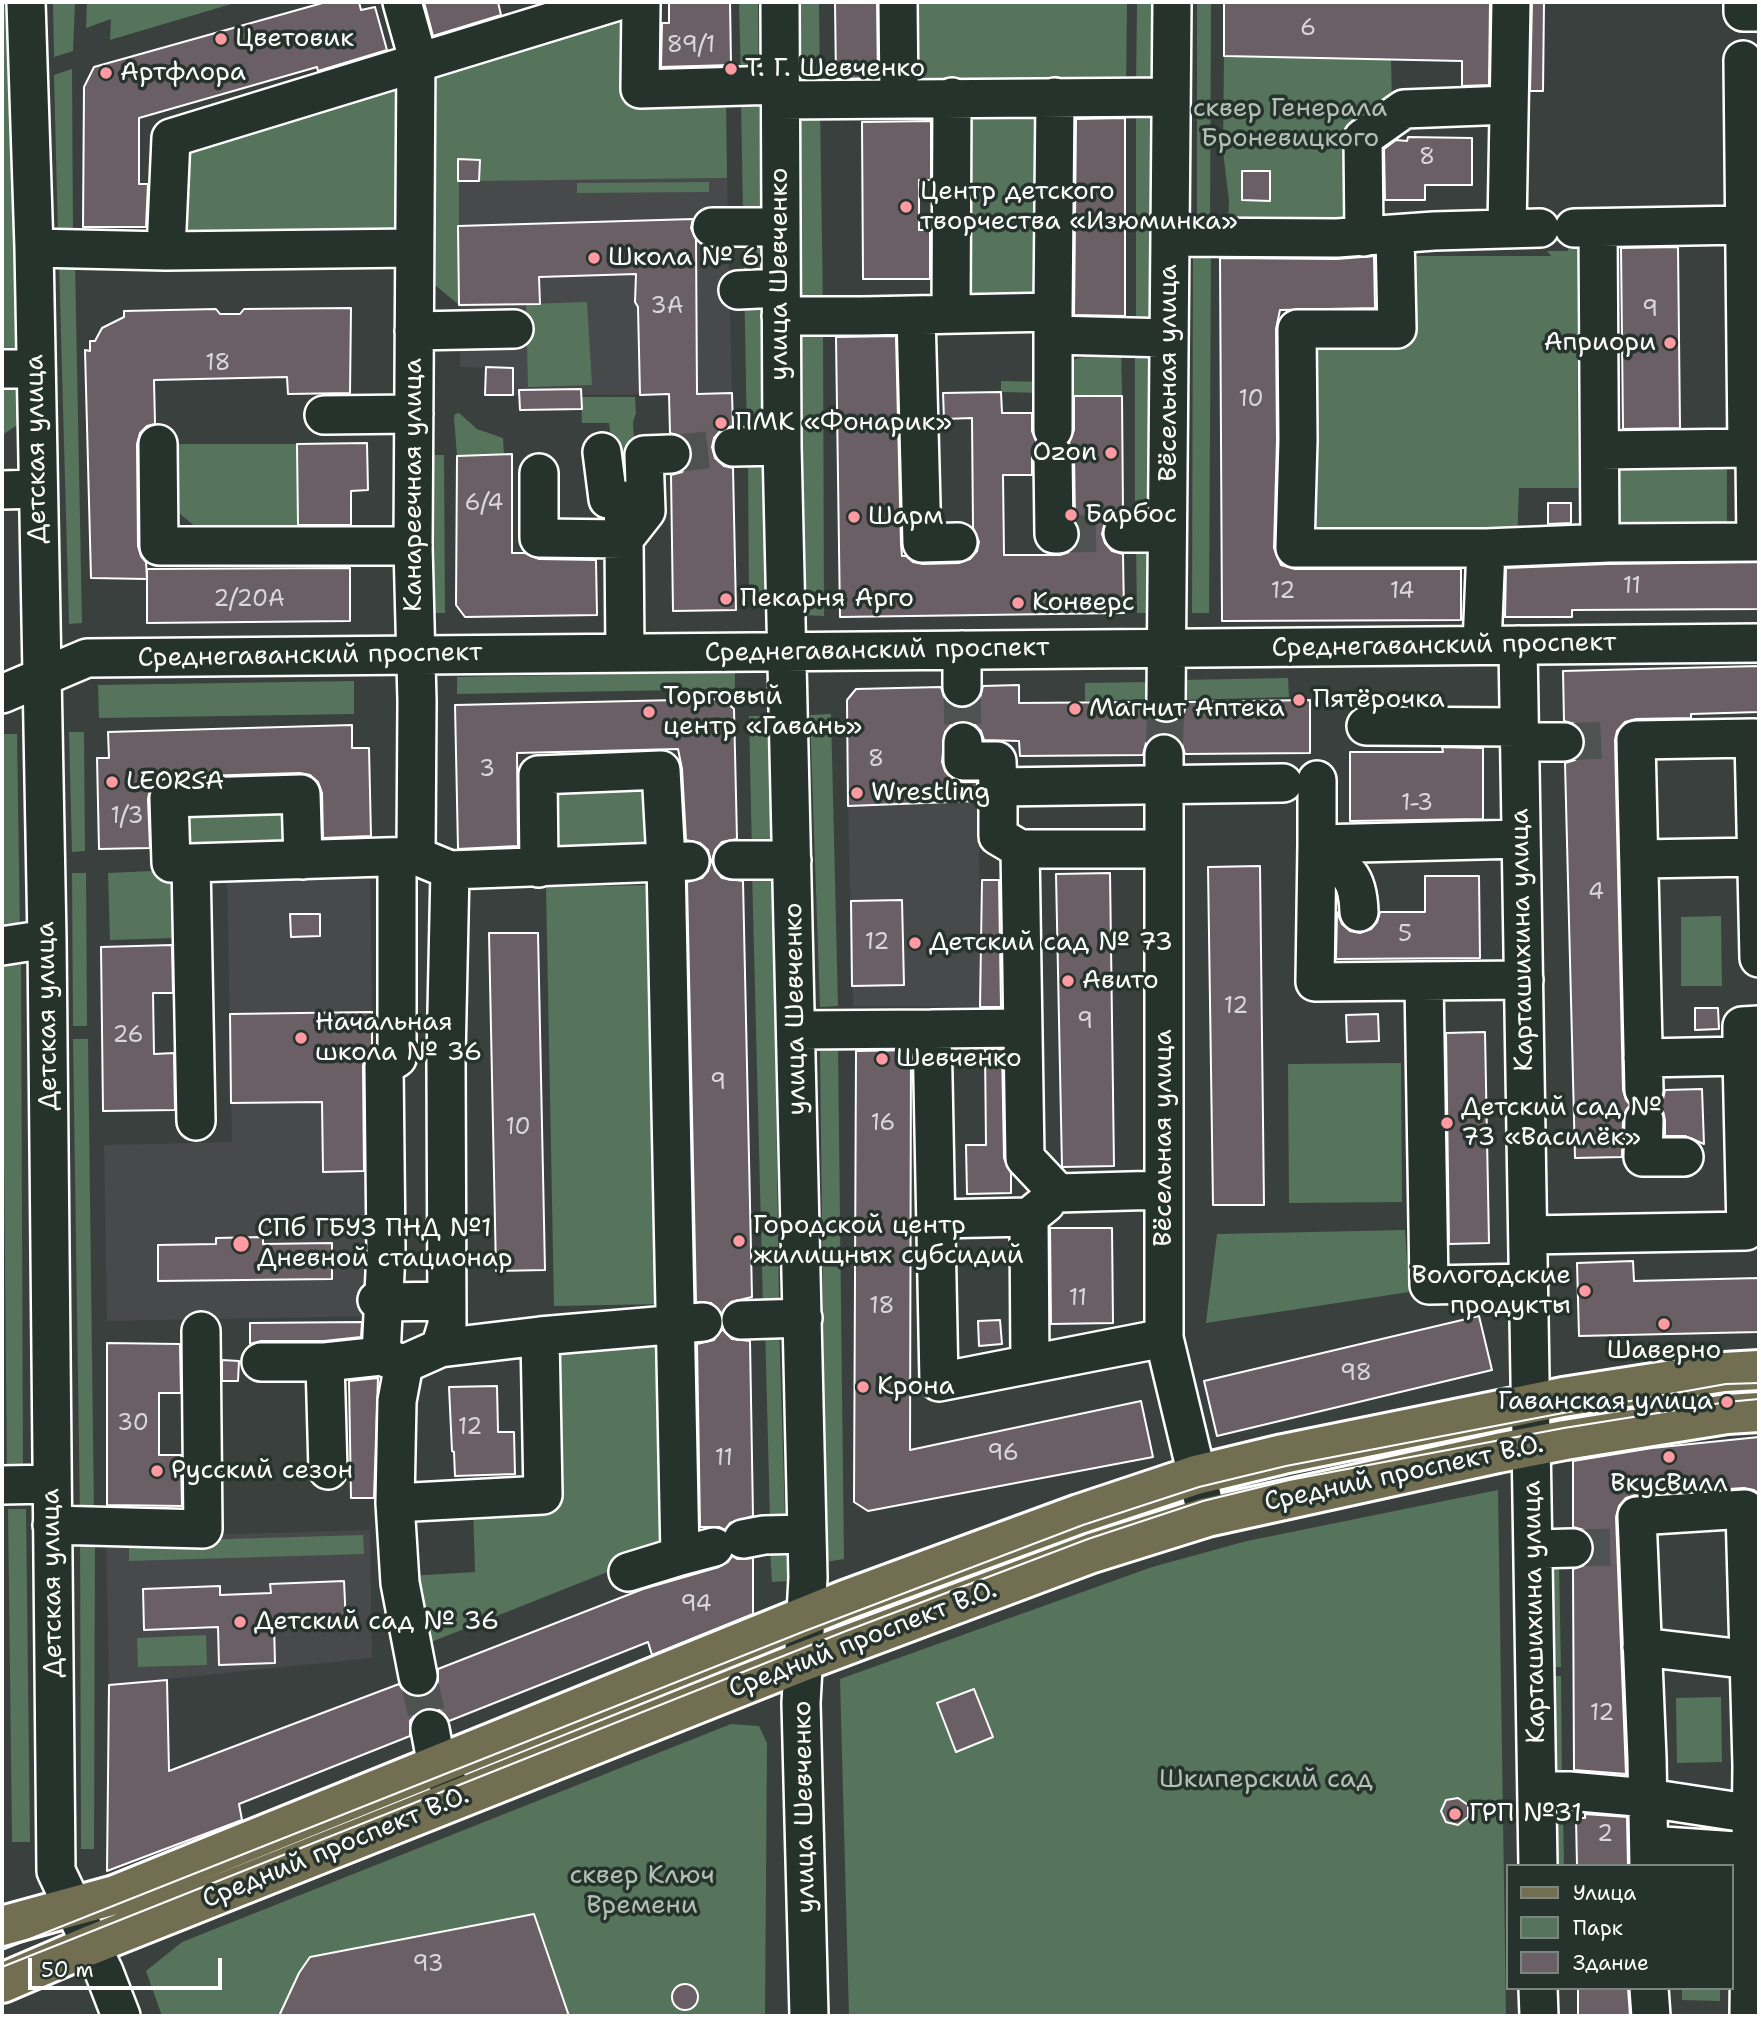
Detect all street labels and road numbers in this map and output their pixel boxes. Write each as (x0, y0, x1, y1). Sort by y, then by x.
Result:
street label: улица Шевченко (764, 168, 796, 380)
street label: Вёсельная улица (1153, 264, 1185, 482)
street label: Детская улица (20, 354, 54, 544)
street label: Канареечная улица (398, 358, 430, 612)
street label: Среднегаванский проспект (1271, 627, 1617, 665)
street label: Среднегаванский проспект (704, 632, 1050, 670)
street label: Среднегаванский проспект (137, 637, 483, 675)
street label: Карташихина улица (1505, 808, 1541, 1072)
street label: улица Шевченко (779, 902, 813, 1116)
street label: Детская улица (31, 921, 65, 1111)
street label: Вёсельная улица (1148, 1029, 1180, 1247)
street label: Средний проспект В.О. (1262, 1429, 1546, 1519)
street label: Карташихина улица (1517, 1480, 1553, 1744)
street label: Детская улица (36, 1488, 70, 1678)
street label: Средний проспект В.О. (725, 1574, 1001, 1706)
street label: улица Шевченко (788, 1700, 822, 1914)
street label: Средний проспект В.О. (198, 1780, 474, 1916)

